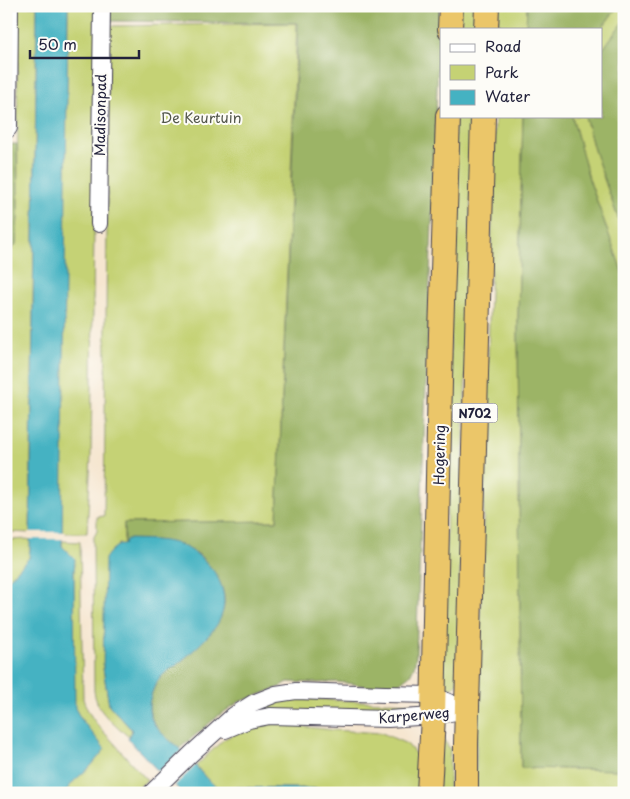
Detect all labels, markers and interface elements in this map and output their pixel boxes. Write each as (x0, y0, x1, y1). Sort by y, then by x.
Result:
scale bar (30, 28, 139, 60)
legend (440, 28, 602, 118)
text: 50 m (38, 32, 77, 55)
text: Road (485, 34, 521, 57)
text: Park (485, 60, 519, 83)
street label: Madisonpad (89, 73, 111, 156)
text: Water (485, 84, 530, 107)
park label: De Keurtuin (161, 107, 241, 128)
road number: N702 (452, 403, 498, 422)
street label: Hogering (428, 425, 450, 485)
street label: Karperweg (377, 701, 451, 729)

